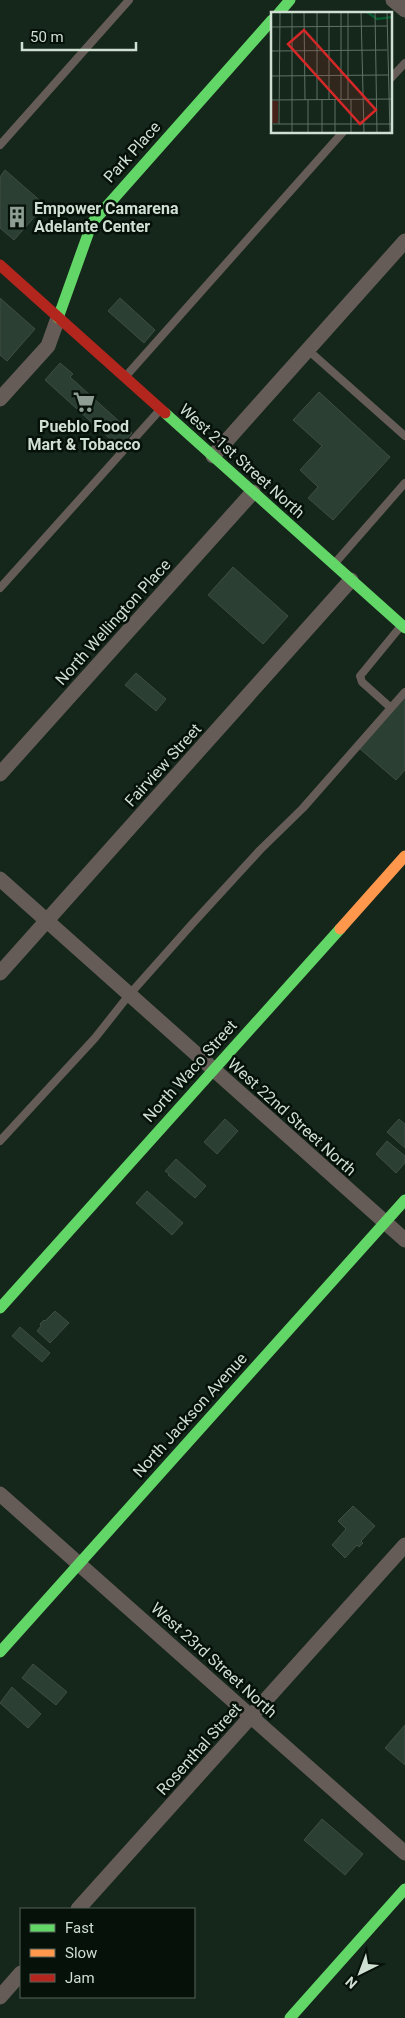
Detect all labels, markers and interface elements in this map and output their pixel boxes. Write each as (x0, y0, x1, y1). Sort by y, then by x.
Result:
inset map (271, 12, 392, 134)
scale bar (22, 20, 136, 52)
text: 50 m (30, 28, 64, 46)
street label: Park Place (100, 117, 164, 187)
place label: Empower Camarena Adelante Center (34, 199, 179, 236)
building icon: Empower Camarena Adelante Center (4, 204, 30, 230)
supermarket icon: Pueblo Food Mart & Tobacco (71, 389, 97, 415)
street label: West 21st Street North (175, 400, 309, 522)
place label: Pueblo Food Mart & Tobacco (27, 417, 141, 454)
street label: North Wellington Place (51, 555, 175, 689)
street label: Fairview Street (121, 720, 205, 810)
street label: North Waco Street (139, 1016, 241, 1126)
street label: West 22nd Street North (224, 1054, 360, 1180)
street label: North Jackson Avenue (129, 1349, 251, 1481)
street label: West 23rd Street North (147, 1598, 281, 1722)
street label: Rosenthal Street (153, 1699, 245, 1799)
legend (20, 1908, 195, 1998)
text: Fast (65, 1919, 94, 1937)
text: Slow (65, 1944, 97, 1962)
north arrow (335, 1948, 385, 1998)
text: Jam (65, 1969, 95, 1987)
text: N (342, 1973, 360, 1992)

